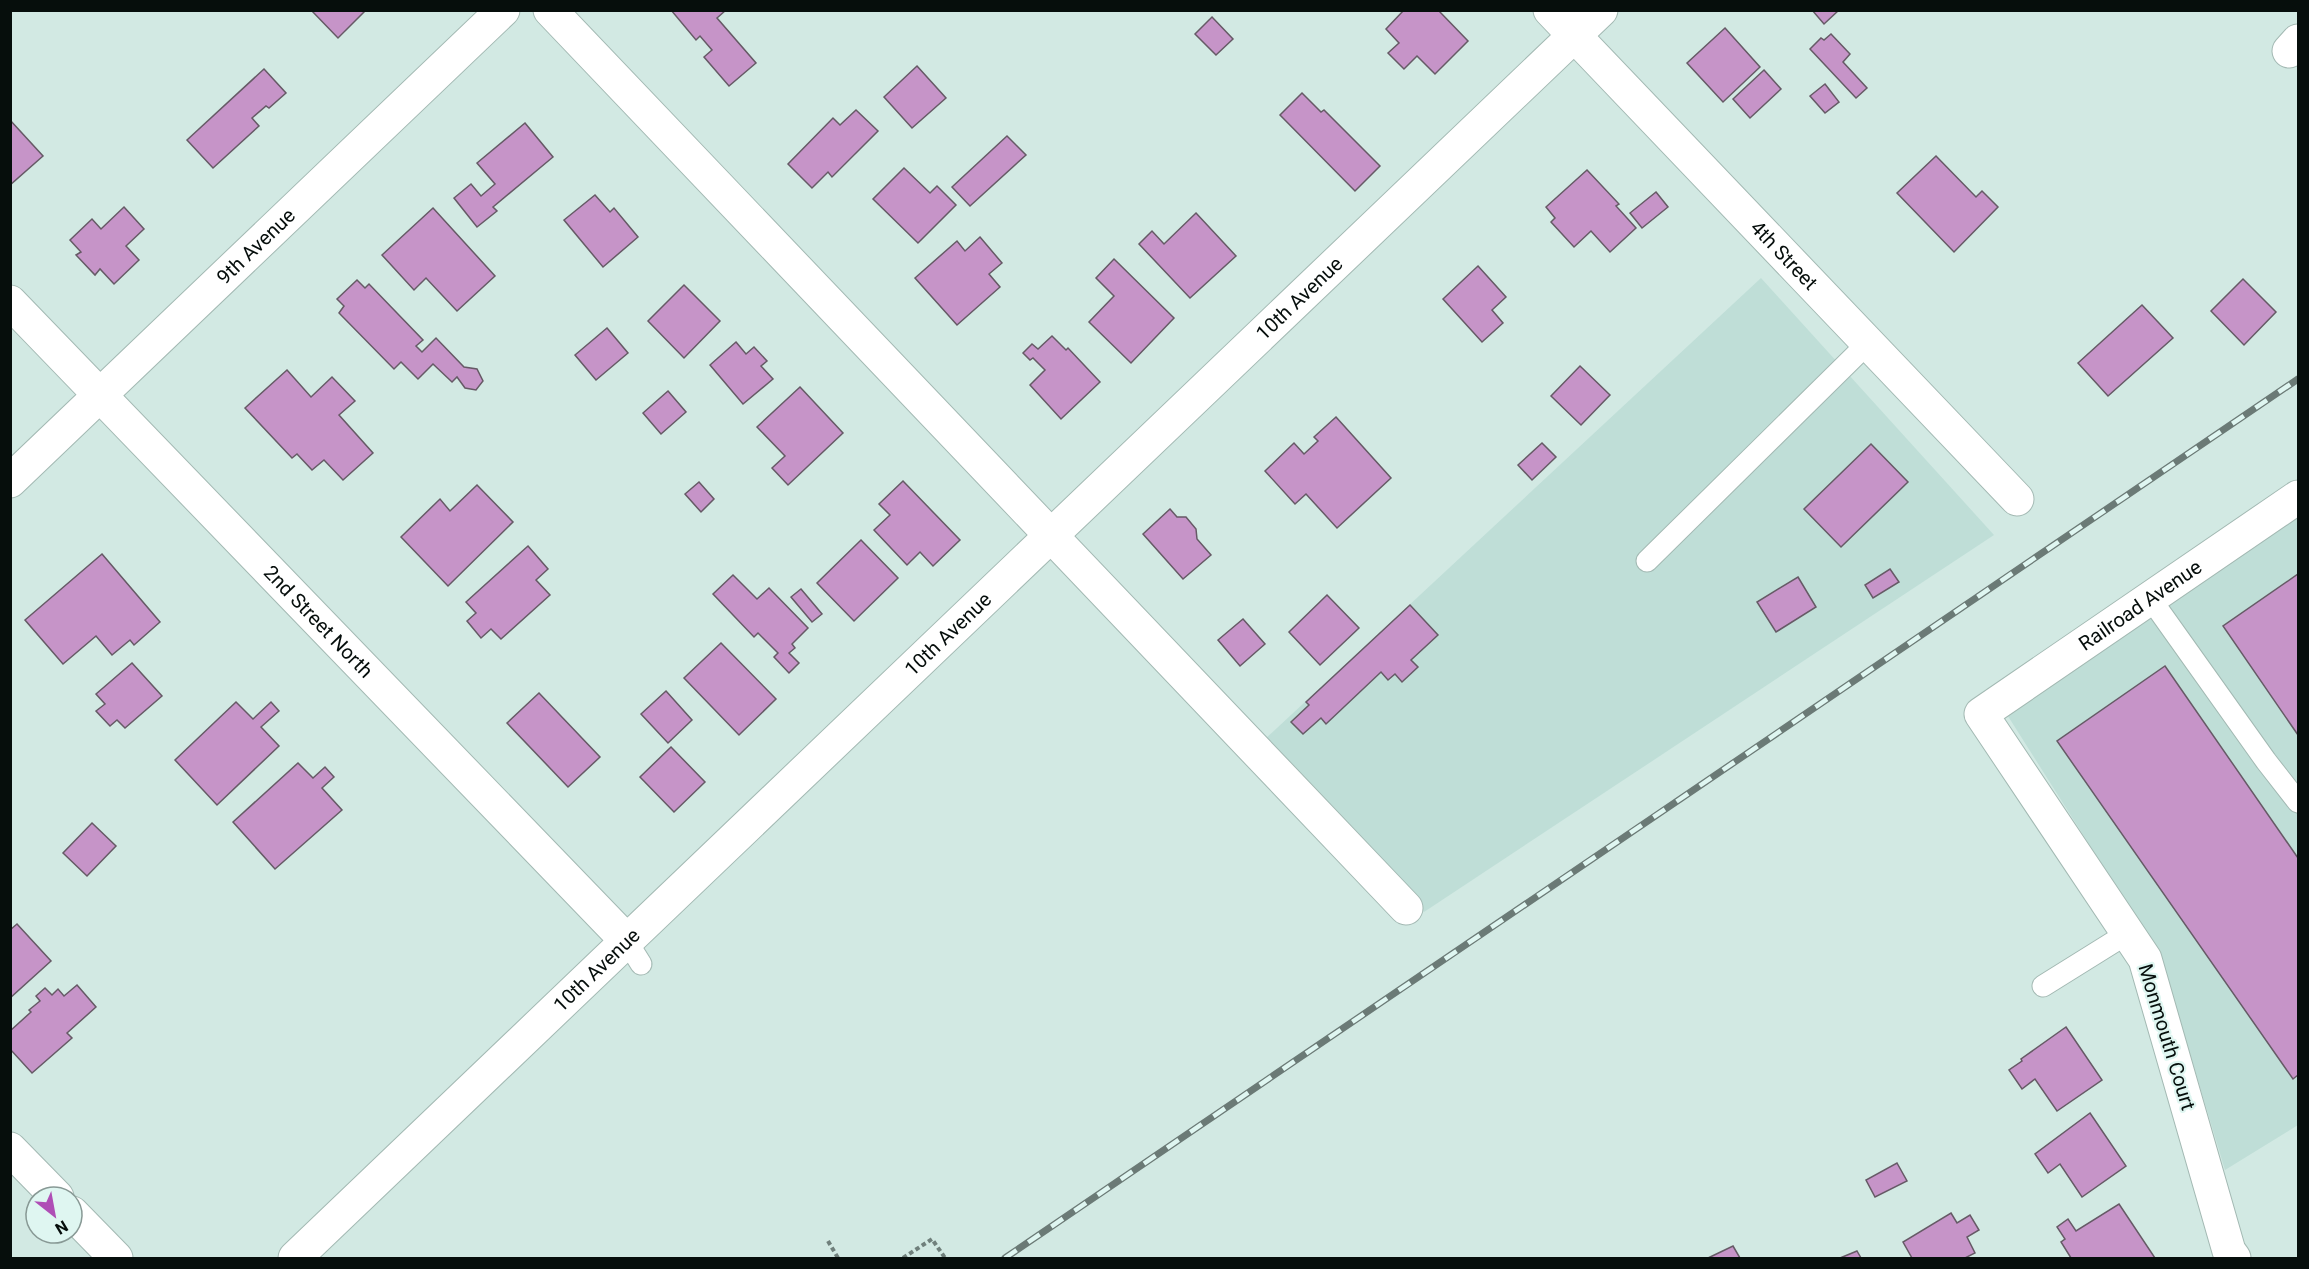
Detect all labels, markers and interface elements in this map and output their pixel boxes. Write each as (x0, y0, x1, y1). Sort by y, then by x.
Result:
street label: 9th Avenue (212, 203, 300, 289)
street label: 4th Street (1746, 216, 1823, 295)
street label: 10th Avenue (1251, 252, 1347, 345)
street label: Railroad Avenue (2074, 555, 2206, 656)
street label: 2nd Street North (259, 560, 378, 683)
street label: 10th Avenue (900, 587, 996, 681)
street label: 10th Avenue (548, 923, 645, 1017)
street label: Monmouth Court (2133, 961, 2201, 1113)
north arrow (24, 1185, 84, 1245)
text: N (52, 1216, 71, 1238)

